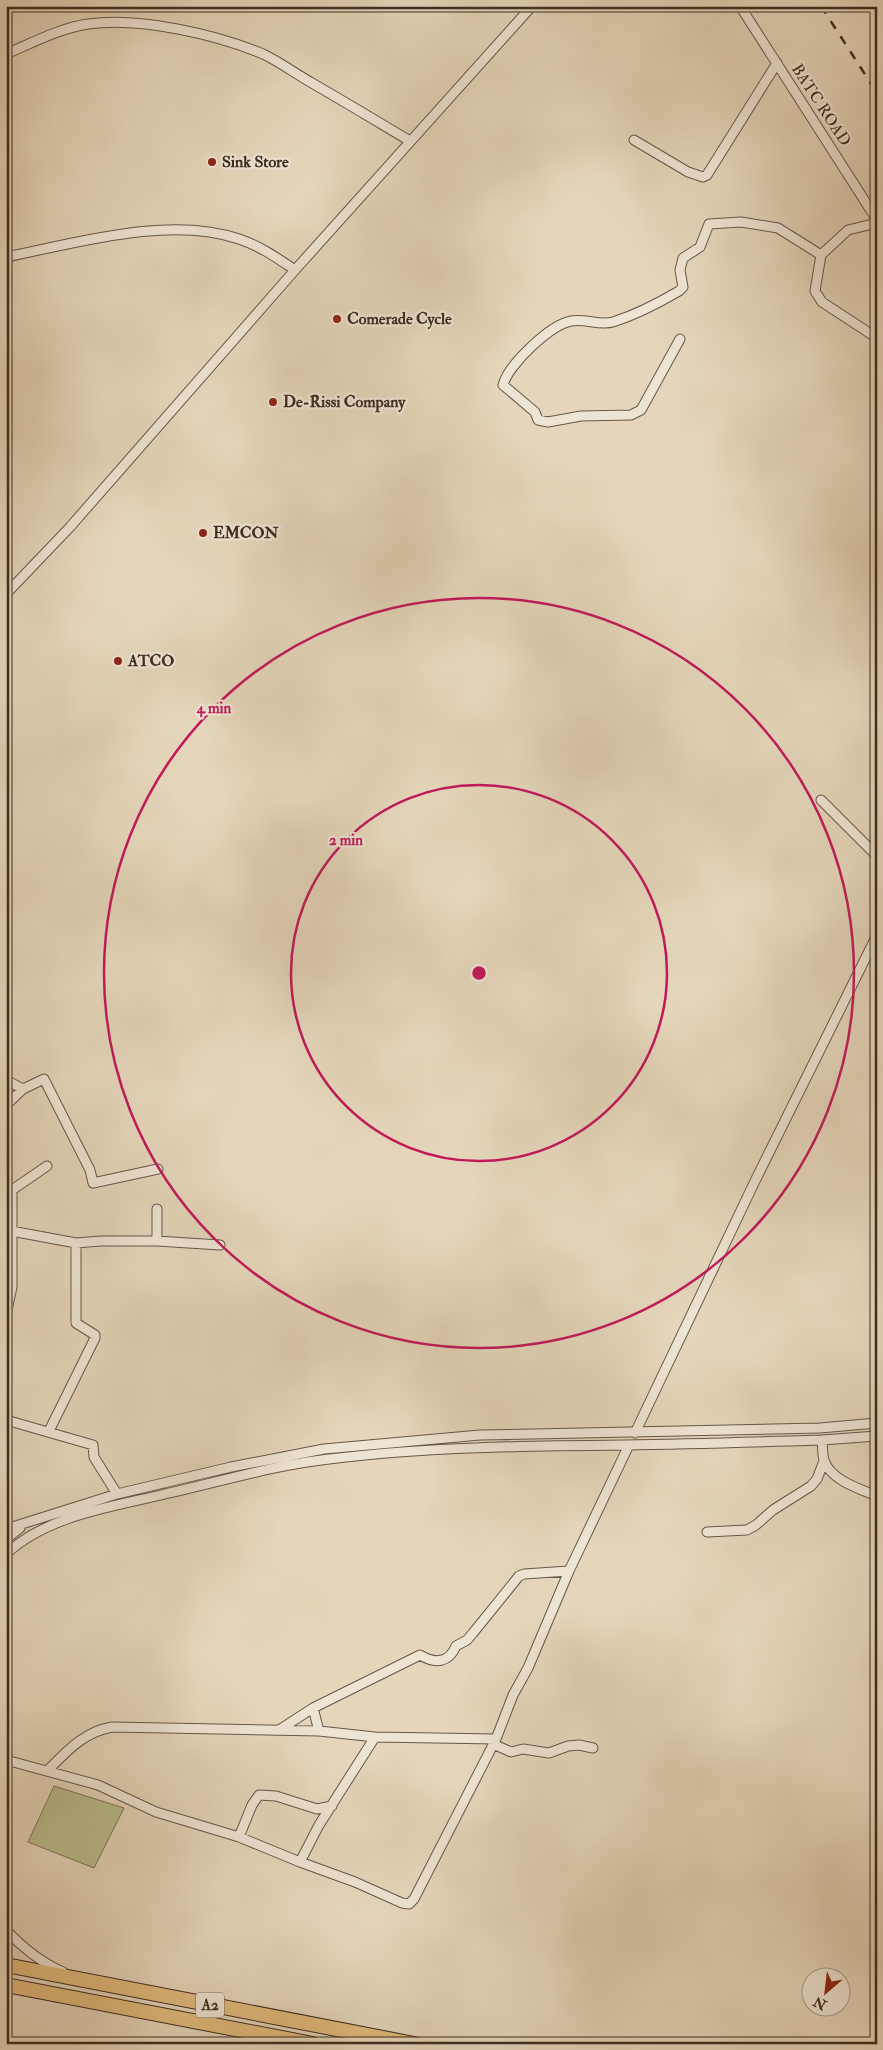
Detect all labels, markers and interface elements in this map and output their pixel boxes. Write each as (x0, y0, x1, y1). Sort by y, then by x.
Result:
street label: BATC ROAD (787, 60, 855, 150)
place label: Sink Store (222, 152, 289, 172)
marker: Sink Store (206, 156, 218, 168)
place label: Comerade Cycle (347, 309, 452, 330)
marker: Comerade Cycle (331, 313, 343, 325)
place label: De-Rissi Company (283, 392, 406, 413)
marker: De-Rissi Company (267, 396, 279, 408)
place label: EMCON (213, 523, 279, 543)
marker: EMCON (197, 527, 209, 539)
place label: ATCO (127, 651, 174, 671)
marker: ATCO (112, 655, 124, 667)
text: 4 min (196, 699, 232, 718)
text: 2 min (329, 831, 363, 850)
centre of rings (470, 964, 488, 982)
north arrow (800, 1968, 850, 2018)
road number: A2 (196, 1992, 224, 2018)
text: N (810, 1992, 831, 2014)

